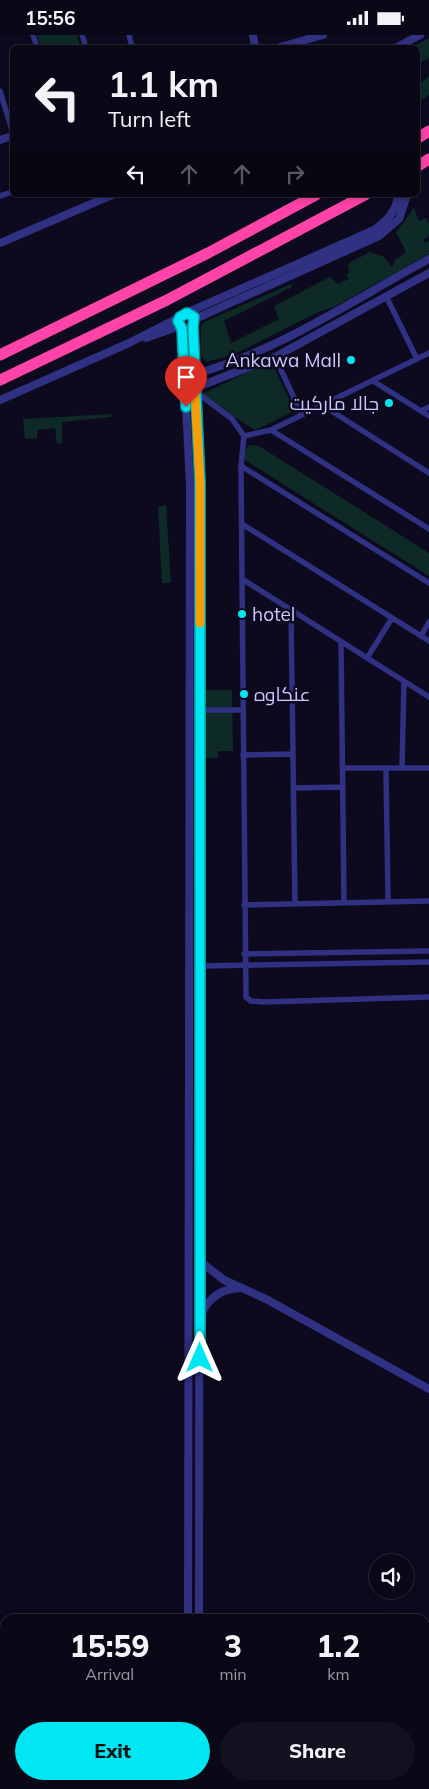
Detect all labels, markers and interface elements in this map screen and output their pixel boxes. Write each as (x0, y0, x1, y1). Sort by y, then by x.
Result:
text: 15:56 (25, 6, 75, 30)
text: 1.1 km (108, 62, 219, 106)
icon: left (25, 65, 90, 130)
text: Turn left (108, 105, 191, 133)
icon: left (122, 160, 150, 188)
icon: ahead (175, 160, 203, 188)
icon: ahead (228, 160, 256, 188)
icon: right (281, 160, 309, 188)
place label: Ankawa Mall (225, 348, 341, 372)
marker: Ankawa Mall (345, 354, 357, 366)
pin (165, 356, 207, 407)
icon: arrive (172, 363, 200, 391)
place label: جالا ماركيت (290, 391, 379, 415)
marker: جالا ماركيت (383, 397, 395, 409)
place label: hotel (252, 602, 295, 626)
marker: hotel (236, 608, 248, 620)
place label: عنكاوه (254, 682, 310, 706)
marker: عنكاوه (238, 688, 250, 700)
position arrow (173, 1331, 225, 1383)
map controls (369, 1554, 414, 1599)
button: sound (369, 1554, 414, 1599)
text: 15:59 (70, 1627, 150, 1665)
text: 3 (224, 1627, 242, 1665)
text: 1.2 (316, 1627, 360, 1665)
text: Arrival (85, 1664, 134, 1684)
text: min (219, 1664, 247, 1684)
text: km (327, 1664, 349, 1684)
button: Exit (15, 1722, 210, 1780)
button: Share (220, 1722, 415, 1780)

